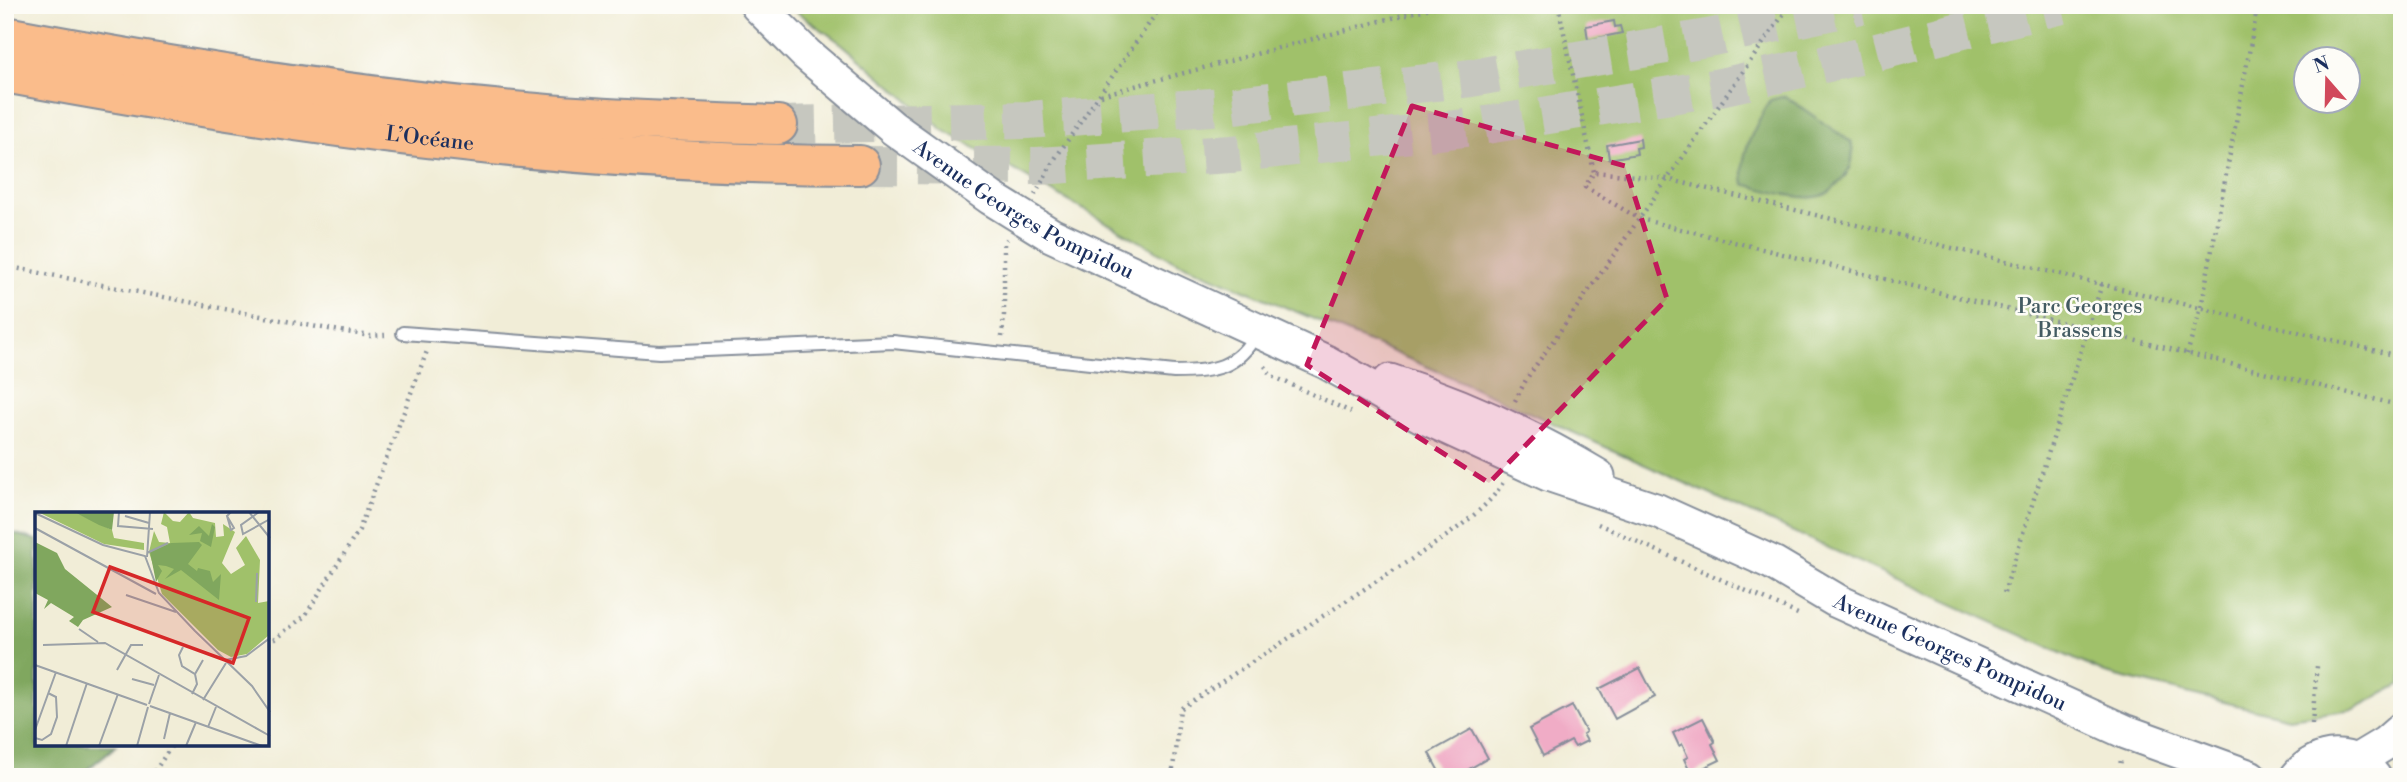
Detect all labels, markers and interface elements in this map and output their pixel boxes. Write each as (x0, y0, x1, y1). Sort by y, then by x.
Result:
north arrow (2292, 46, 2362, 116)
text: N (2310, 51, 2333, 79)
street label: L’Océane (384, 121, 475, 157)
street label: Avenue Georges Pompidou (907, 134, 1138, 285)
park label: Parc Georges Brassens (2018, 294, 2142, 344)
inset map (35, 512, 270, 747)
street label: Avenue Georges Pompidou (1828, 589, 2070, 717)

